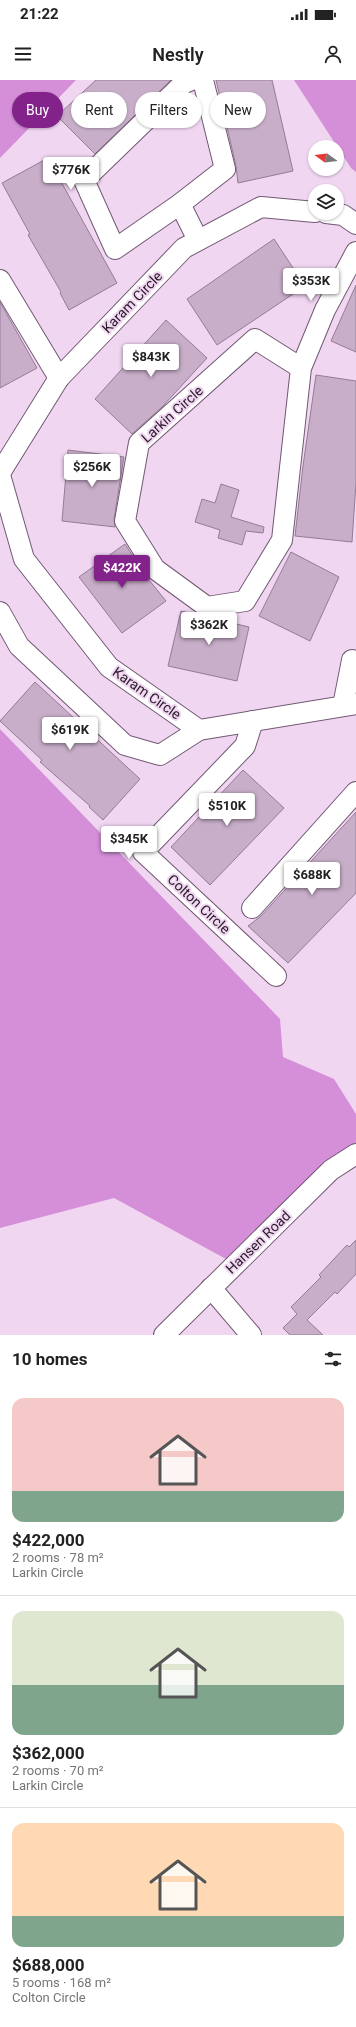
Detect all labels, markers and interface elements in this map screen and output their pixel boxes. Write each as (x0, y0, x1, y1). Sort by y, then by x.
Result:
text: 21:22 (20, 5, 59, 23)
icon: menu (12, 43, 34, 65)
icon: person (322, 43, 344, 65)
text: Nestly (152, 44, 204, 65)
chip: Buy (12, 92, 63, 128)
chip: Rent (71, 92, 127, 128)
chip: Filters (135, 92, 202, 128)
chip: New (210, 92, 266, 128)
north arrow (308, 140, 344, 176)
map controls (308, 140, 344, 220)
pin: $776K (43, 157, 99, 191)
text: $776K (52, 162, 90, 177)
button: layers (308, 184, 344, 220)
street label: Karam Circle (99, 268, 165, 336)
pin: $353K (283, 268, 339, 302)
text: $353K (292, 273, 330, 288)
pin: $843K (123, 344, 179, 378)
text: $843K (132, 349, 170, 364)
street label: Larkin Circle (138, 382, 206, 446)
pin: $256K (64, 454, 120, 488)
text: $256K (73, 459, 111, 474)
pin: $422K (94, 555, 150, 589)
text: $422K (103, 560, 141, 575)
pin: $362K (181, 612, 237, 646)
text: $362K (190, 617, 228, 632)
street label: Karam Circle (110, 664, 184, 722)
pin: $619K (42, 717, 98, 751)
text: $619K (51, 722, 89, 737)
pin: $510K (199, 793, 255, 827)
text: $510K (208, 798, 246, 813)
pin: $345K (101, 826, 157, 860)
text: $345K (110, 831, 148, 846)
pin: $688K (284, 862, 340, 896)
text: $688K (293, 867, 331, 882)
street label: Colton Circle (165, 871, 233, 937)
street label: Hansen Road (222, 1207, 294, 1277)
icon: filters (322, 1348, 344, 1370)
text: 10 homes (12, 1349, 88, 1369)
icon: home (142, 1424, 214, 1496)
text: $422,000 (12, 1530, 84, 1550)
text: 2 rooms · 78 m² (12, 1550, 104, 1565)
text: Larkin Circle (12, 1565, 83, 1580)
icon: home (142, 1637, 214, 1709)
text: $362,000 (12, 1743, 84, 1763)
text: 2 rooms · 70 m² (12, 1763, 104, 1778)
text: Larkin Circle (12, 1778, 83, 1793)
icon: home (142, 1849, 214, 1921)
text: $688,000 (12, 1955, 84, 1975)
text: 5 rooms · 168 m² (12, 1975, 111, 1990)
text: Colton Circle (12, 1990, 86, 2005)

